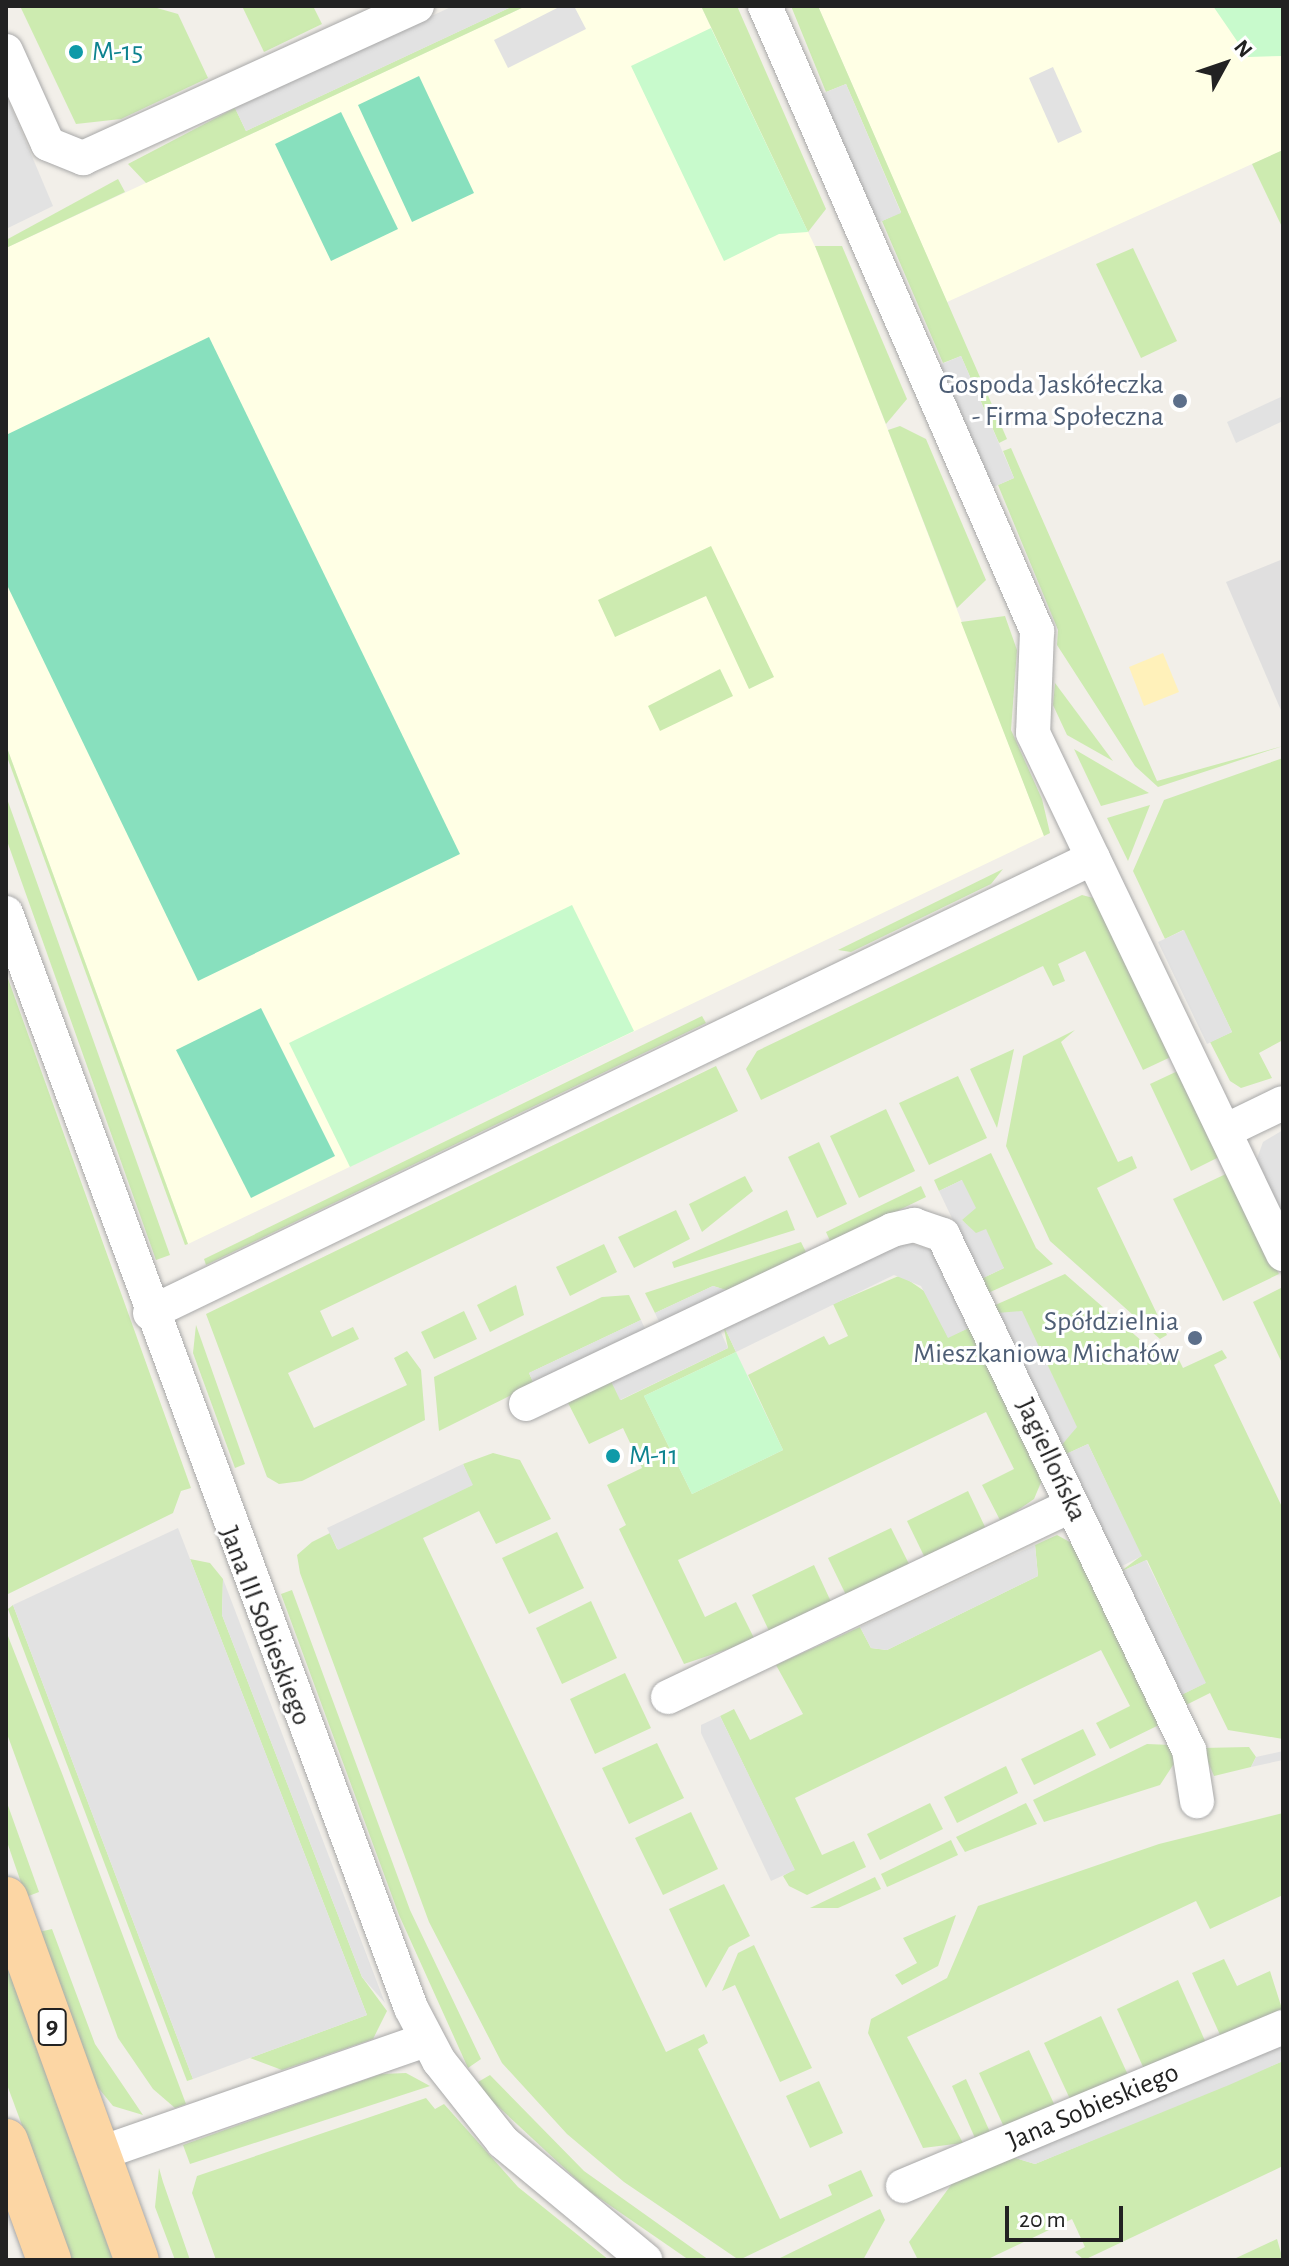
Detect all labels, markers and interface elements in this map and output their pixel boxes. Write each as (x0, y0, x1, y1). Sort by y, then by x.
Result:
north arrow (1185, 24, 1265, 104)
place label: M-15 (92, 35, 143, 69)
text: N (1230, 36, 1257, 61)
marker: M-15 (67, 43, 85, 61)
place label: Gospoda Jaskółeczka - Firma Społeczna (938, 368, 1164, 434)
marker: Gospoda Jaskółeczka - Firma Społeczna (1171, 392, 1189, 410)
place label: Spółdzielnia Mieszkaniowa Michałów (913, 1305, 1179, 1371)
marker: Spółdzielnia Mieszkaniowa Michałów (1186, 1329, 1204, 1347)
street label: Jagiellońska (1008, 1393, 1094, 1527)
place label: M-11 (629, 1439, 678, 1473)
marker: M-11 (604, 1447, 622, 1465)
street label: Jana III Sobieskiego (212, 1522, 318, 1730)
road number: 9 (36, 2005, 68, 2049)
street label: Jana Sobieskiego (1002, 2056, 1184, 2158)
scale bar (1009, 2190, 1127, 2240)
text: 20 m (1019, 2208, 1066, 2232)

